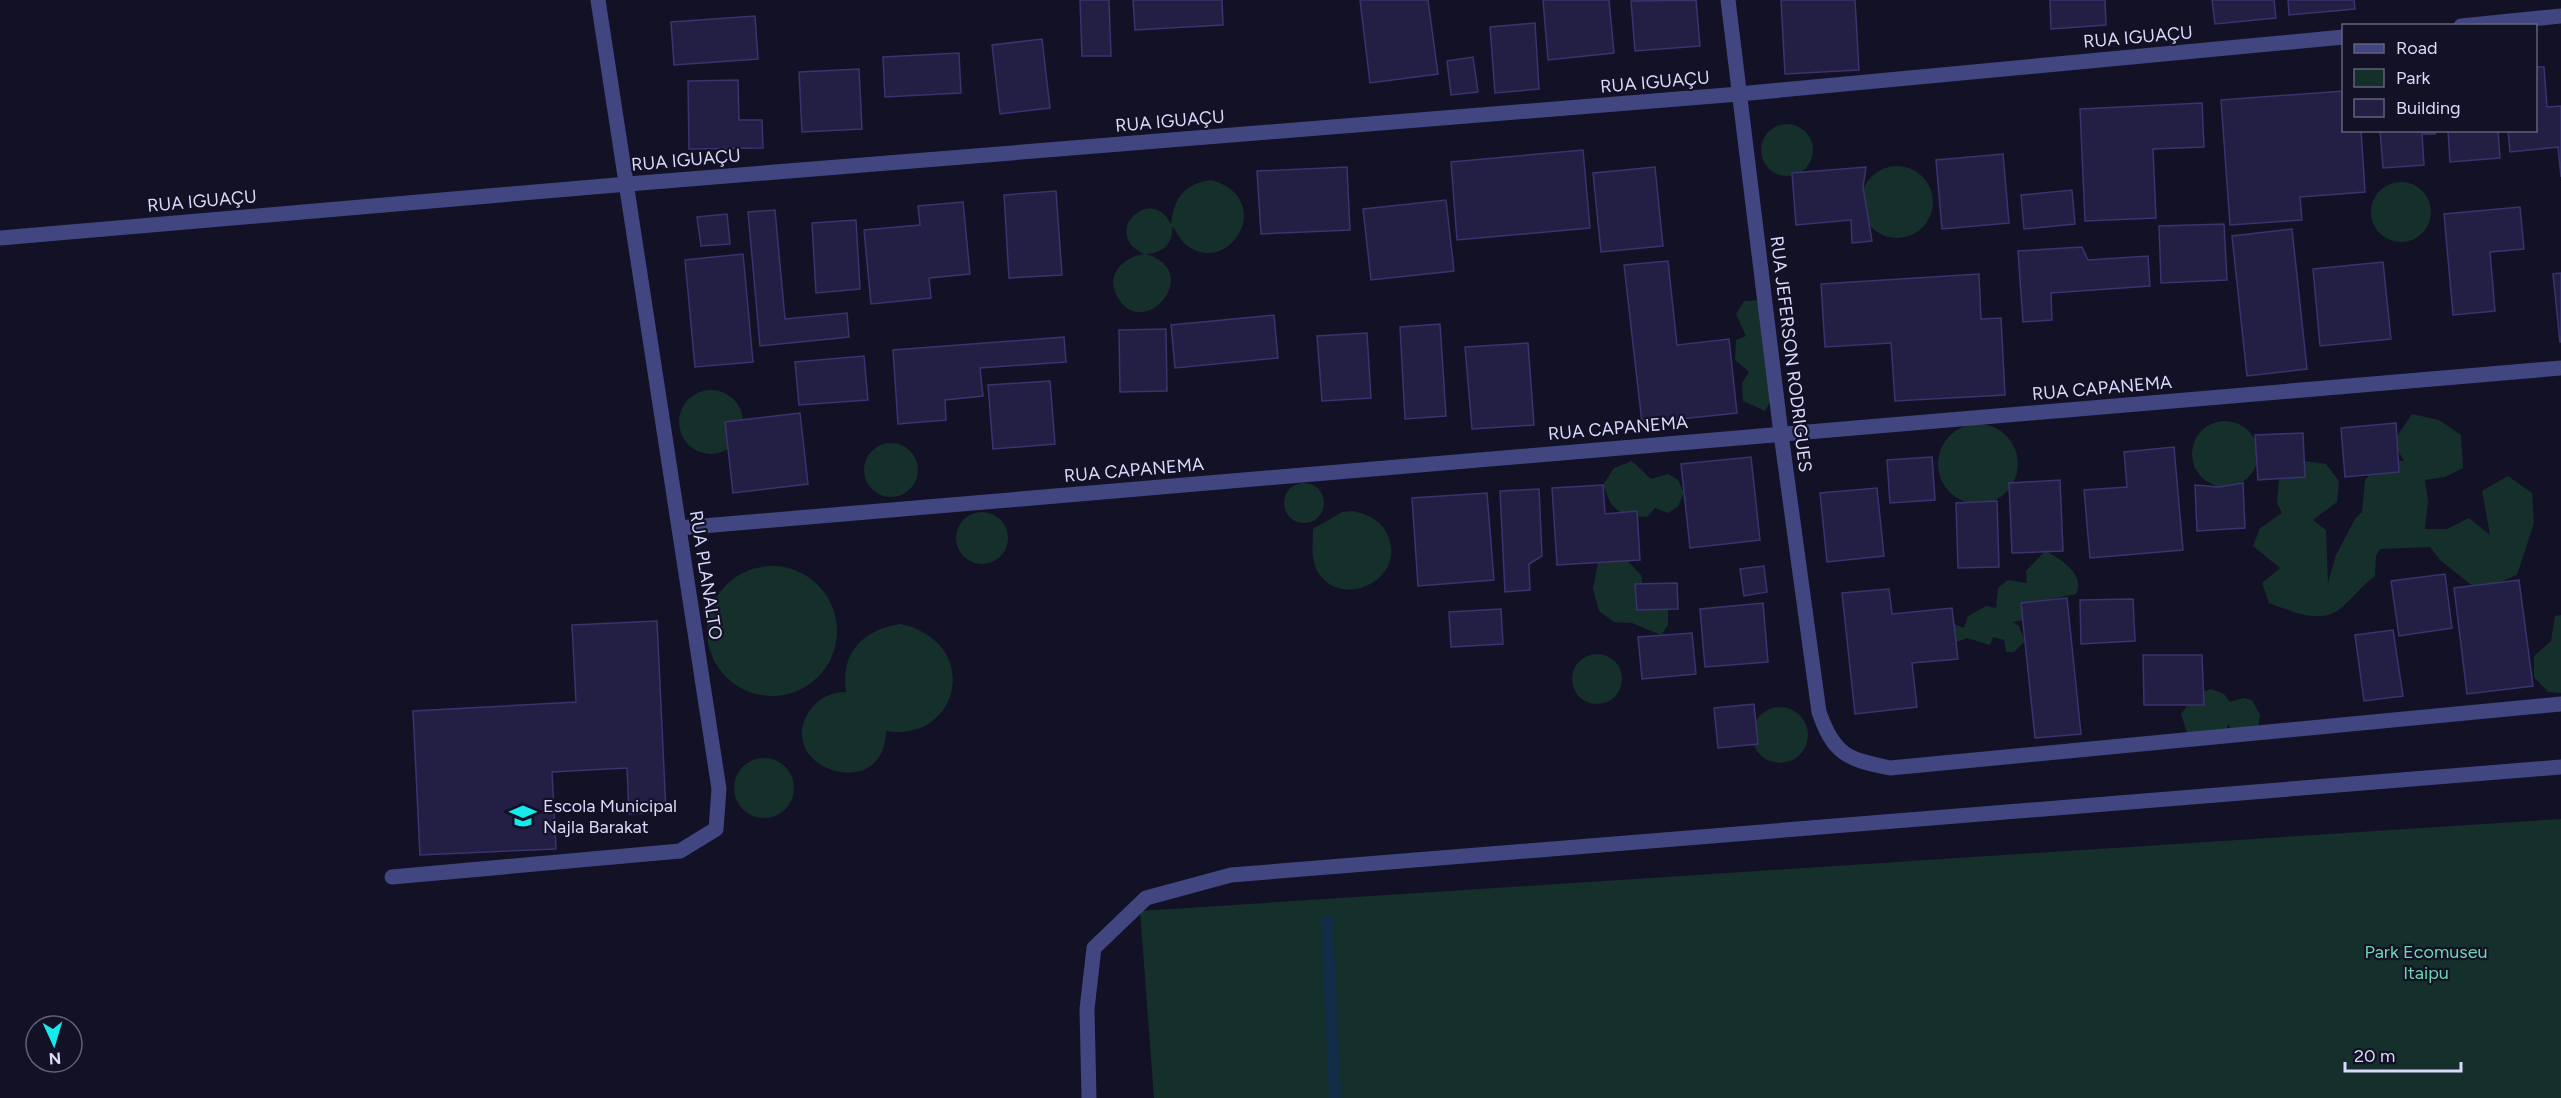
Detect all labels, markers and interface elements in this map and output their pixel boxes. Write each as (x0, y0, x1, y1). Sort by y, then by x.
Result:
street label: RUA IGUAÇU (2082, 21, 2194, 53)
legend (2342, 24, 2537, 132)
text: Road (2396, 37, 2437, 59)
street label: RUA IGUAÇU (1599, 66, 1711, 98)
text: Park (2396, 67, 2431, 89)
text: Building (2396, 97, 2461, 119)
street label: RUA IGUAÇU (1114, 105, 1226, 137)
street label: RUA IGUAÇU (630, 144, 742, 176)
street label: RUA IGUAÇU (146, 185, 258, 217)
street label: RUA JEFERSON RODRIGUES (1766, 235, 1816, 473)
street label: RUA CAPANEMA (2031, 371, 2173, 405)
street label: RUA CAPANEMA (1547, 411, 1689, 445)
street label: RUA CAPANEMA (1063, 453, 1205, 487)
street label: RUA PLANALTO (685, 509, 727, 641)
place label: Escola Municipal Najla Barakat (543, 795, 677, 838)
school or university icon: Escola Municipal Najla Barakat (508, 801, 538, 831)
park label: Park Ecomuseu Itaipu (2364, 941, 2488, 984)
north arrow (24, 1014, 84, 1074)
scale bar (2345, 1035, 2460, 1073)
text: 20 m (2354, 1045, 2395, 1067)
text: N (48, 1049, 62, 1068)

